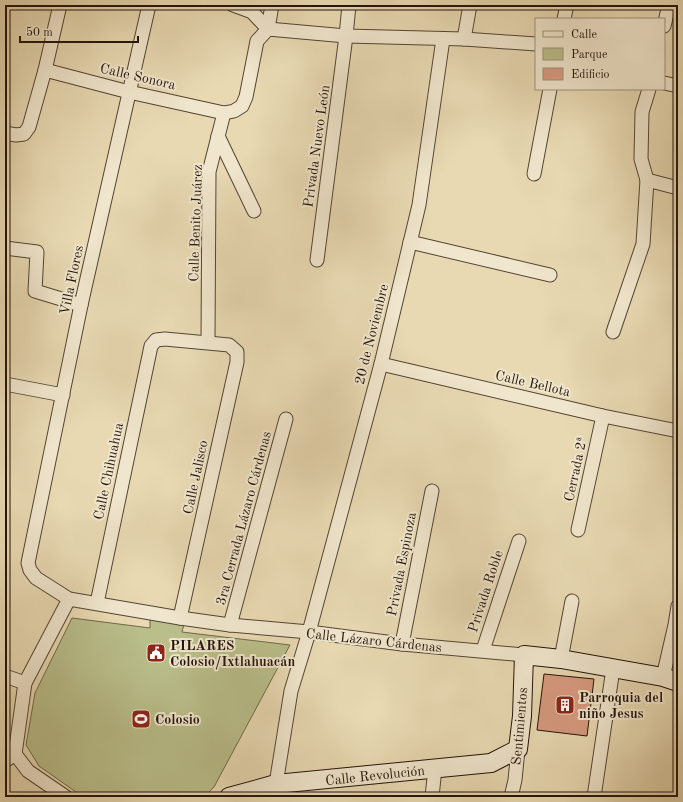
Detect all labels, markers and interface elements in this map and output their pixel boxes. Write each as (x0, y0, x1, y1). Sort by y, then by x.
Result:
scale bar (20, 18, 138, 44)
legend (535, 18, 665, 90)
text: 50 m (26, 26, 53, 39)
text: Calle (571, 29, 597, 41)
text: Parque (571, 49, 608, 61)
street label: Calle Sonora (99, 61, 177, 92)
text: Edificio (571, 69, 610, 81)
street label: Privada Nuevo León (301, 83, 333, 208)
street label: Calle Benito Juárez (187, 164, 205, 282)
street label: Villa Flores (58, 244, 86, 316)
street label: 20 de Noviembre (353, 283, 391, 386)
street label: Calle Bellota (494, 369, 572, 399)
street label: Calle Chihuahua (92, 421, 126, 521)
street label: 3ra Cerrada Lázaro Cárdenas (214, 430, 274, 607)
street label: Cerrada 2ª (562, 436, 590, 503)
street label: Calle Jalisco (181, 439, 211, 516)
street label: Privada Espinoza (385, 511, 419, 617)
street label: Privada Roble (466, 549, 506, 634)
street label: Calle Lázaro Cárdenas (305, 627, 443, 655)
place label: PILARES Colosio/Ixtlahuacán (170, 639, 295, 670)
public building icon: PILARES Colosio/Ixtlahuacán (145, 642, 167, 664)
street label: Sentimientos (510, 687, 530, 766)
place label: Parroquia del niño Jesus (579, 691, 663, 721)
building icon: Parroquia del niño Jesus (554, 694, 576, 716)
sports icon: Colosio (130, 708, 152, 730)
place label: Colosio (155, 713, 200, 727)
street label: Calle Revolución (325, 764, 426, 788)

